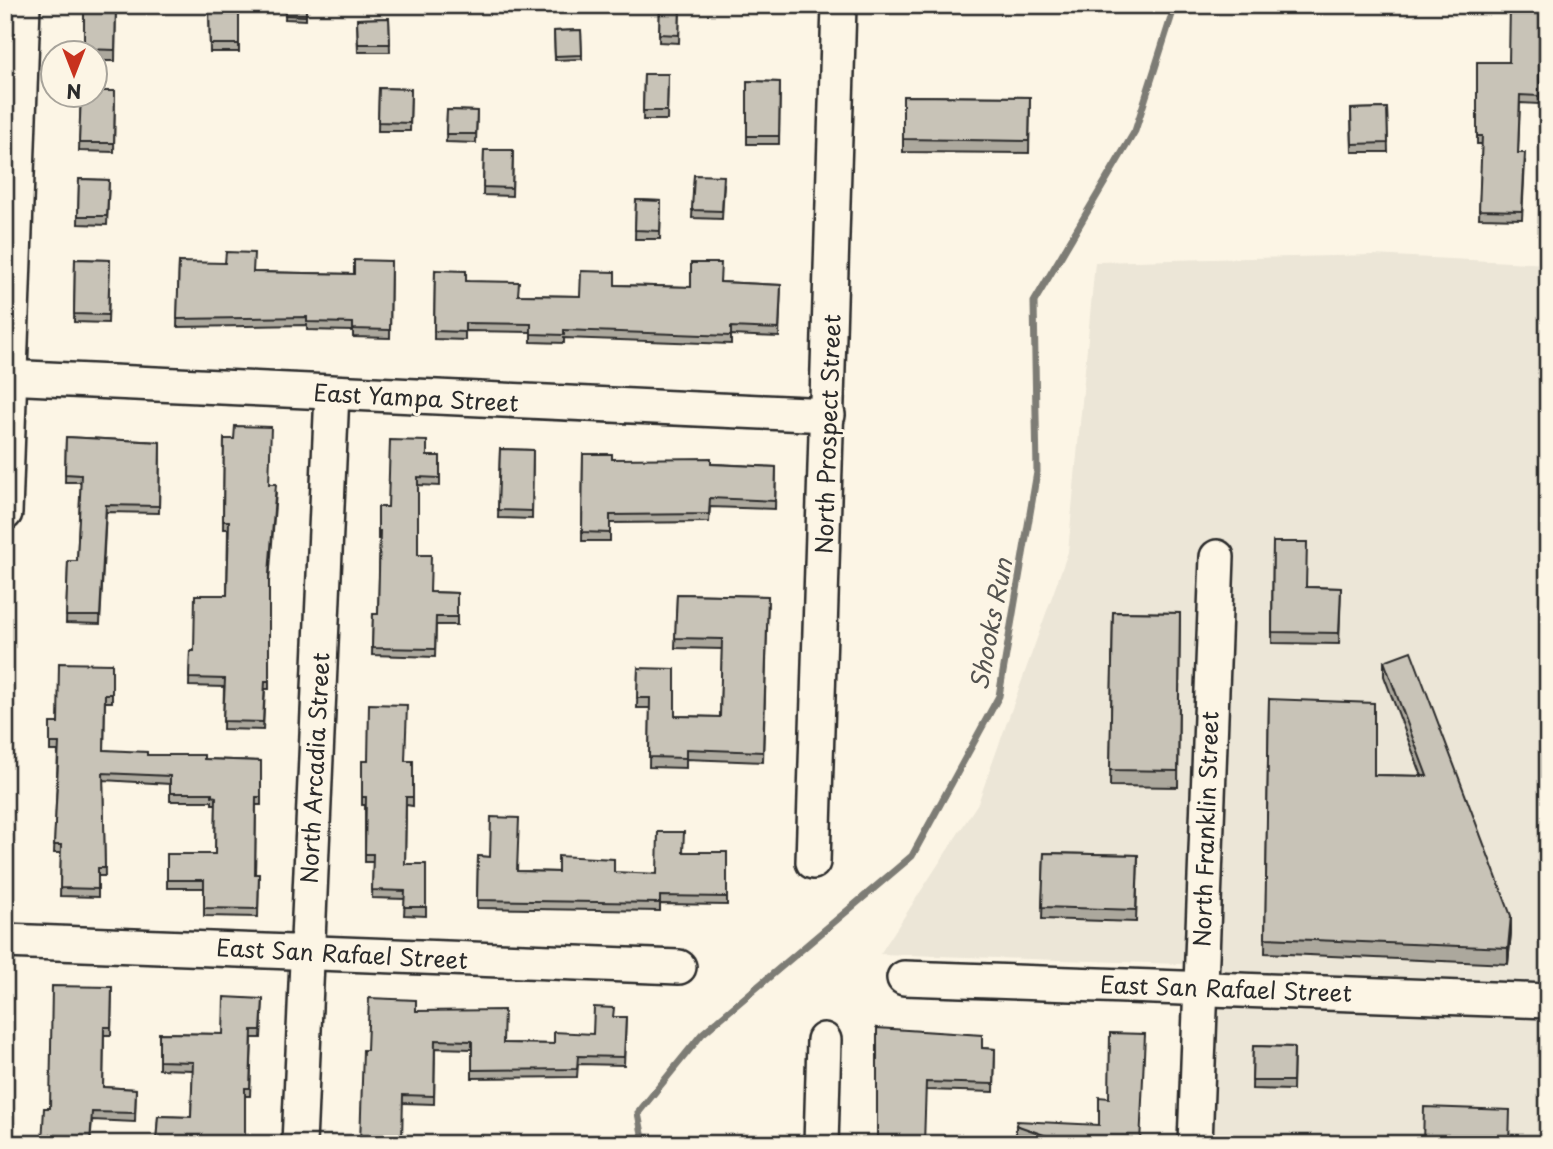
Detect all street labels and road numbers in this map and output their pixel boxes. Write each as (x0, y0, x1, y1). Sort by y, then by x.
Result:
street label: North Prospect Street (805, 313, 849, 555)
street label: East Yampa Street (312, 374, 520, 420)
street label: North Arcadia Street (290, 651, 338, 885)
street label: North Franklin Street (1183, 710, 1227, 948)
street label: East San Rafael Street (215, 929, 469, 977)
street label: East San Rafael Street (1099, 966, 1353, 1010)

